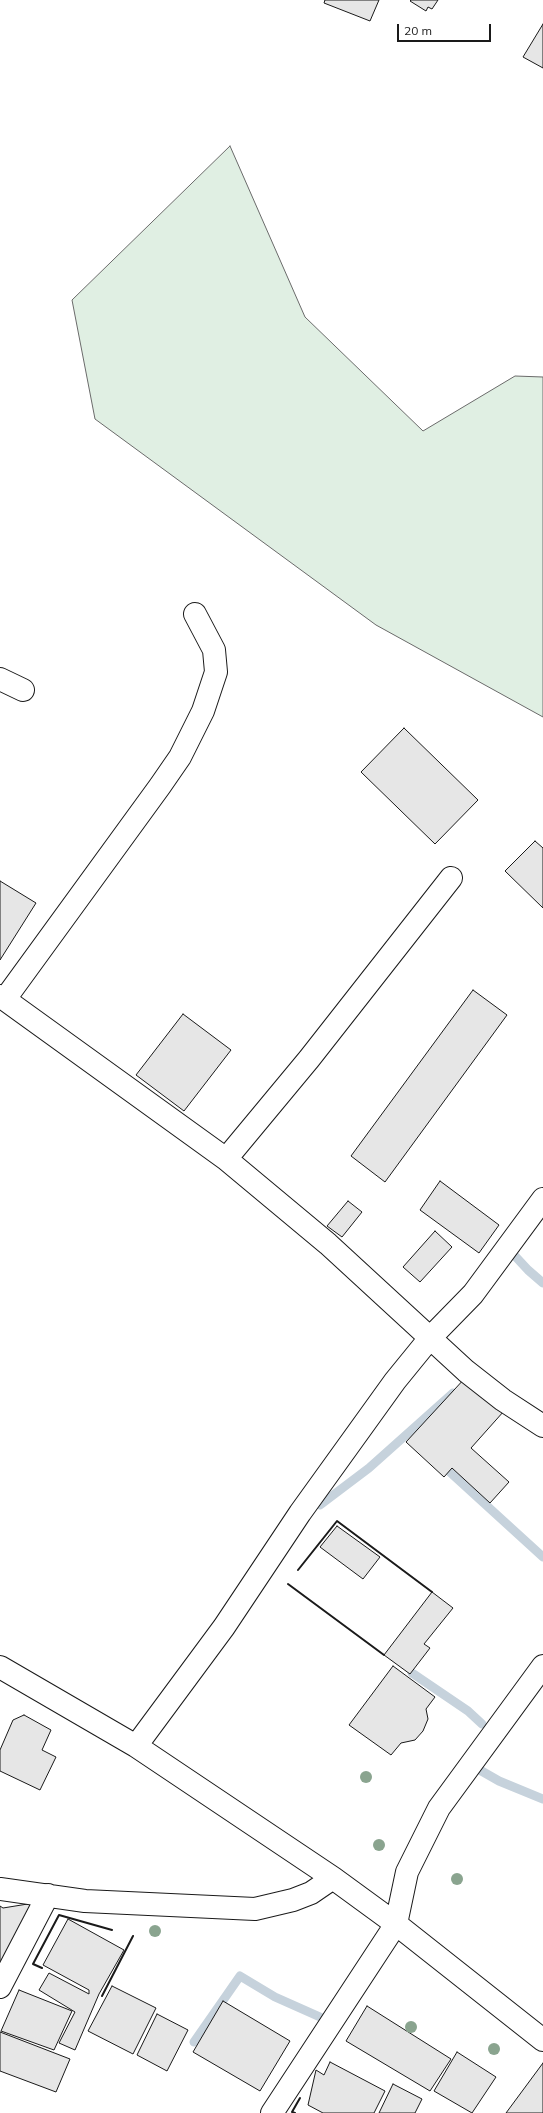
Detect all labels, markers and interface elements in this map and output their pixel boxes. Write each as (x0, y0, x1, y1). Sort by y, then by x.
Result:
scale bar (399, 16, 493, 42)
text: 20 m (404, 23, 432, 38)

